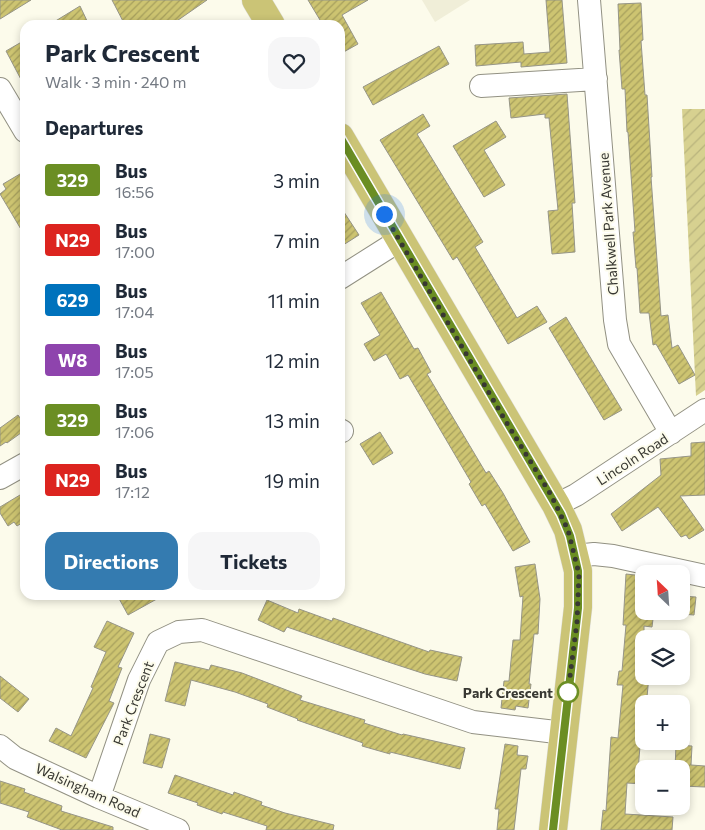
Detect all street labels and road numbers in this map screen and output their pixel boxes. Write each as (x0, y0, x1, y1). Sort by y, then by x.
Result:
street label: Chalkwell Park Avenue (595, 152, 621, 296)
street label: Lincoln Road (593, 430, 671, 488)
street label: Park Crescent (109, 658, 157, 747)
street label: Walsingham Road (33, 759, 143, 821)

